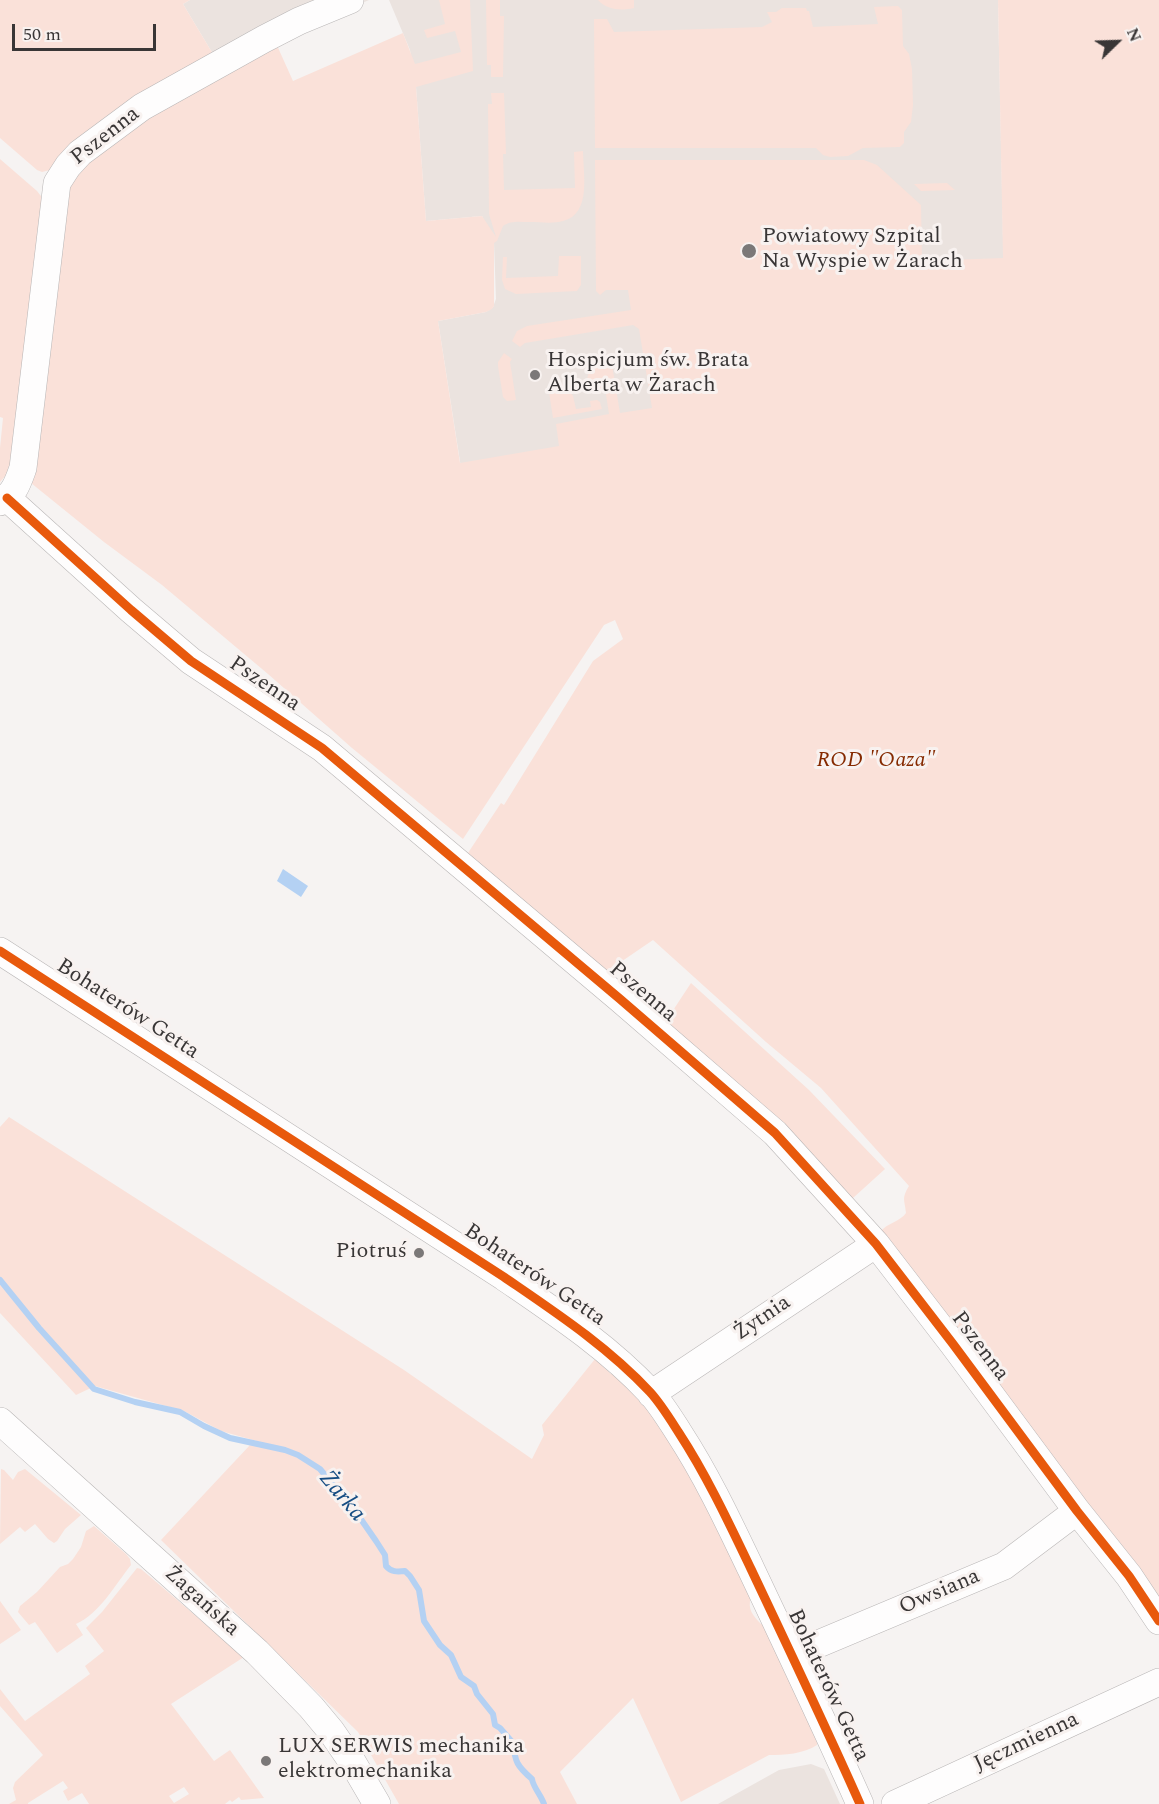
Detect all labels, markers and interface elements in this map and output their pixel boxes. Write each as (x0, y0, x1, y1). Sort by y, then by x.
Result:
scale bar (15, 12, 159, 50)
north arrow (1087, 12, 1147, 72)
text: 50 m (23, 21, 61, 48)
text: N (1120, 24, 1147, 46)
street label: Pszenna (66, 102, 146, 172)
place label: Powiatowy Szpital Na Wyspie w Żarach (762, 225, 963, 276)
marker: Powiatowy Szpital Na Wyspie w Żarach (740, 242, 758, 260)
place label: Hospicjum św. Brata Alberta w Żarach (547, 349, 749, 400)
marker: Hospicjum św. Brata Alberta w Żarach (528, 368, 542, 382)
street label: Pszenna (223, 652, 305, 718)
park label: ROD "Oaza" (816, 749, 936, 775)
street label: Bohaterów Getta (51, 954, 203, 1066)
street label: Pszenna (603, 957, 681, 1029)
street label: Bohaterów Getta (458, 1219, 610, 1333)
place label: Piotruś (336, 1240, 407, 1266)
marker: Piotruś (412, 1246, 426, 1260)
street label: Żytnia (730, 1290, 796, 1348)
street label: Pszenna (944, 1307, 1014, 1387)
water label: Żarka (311, 1466, 371, 1528)
street label: Żagańska (158, 1561, 244, 1643)
street label: Owsiana (896, 1564, 984, 1622)
street label: Bohaterów Getta (780, 1606, 874, 1766)
street label: Jęczmienna (970, 1707, 1084, 1779)
place label: LUX SERWIS mechanika elektromechanika (278, 1735, 524, 1786)
marker: LUX SERWIS mechanika elektromechanika (259, 1754, 273, 1768)

